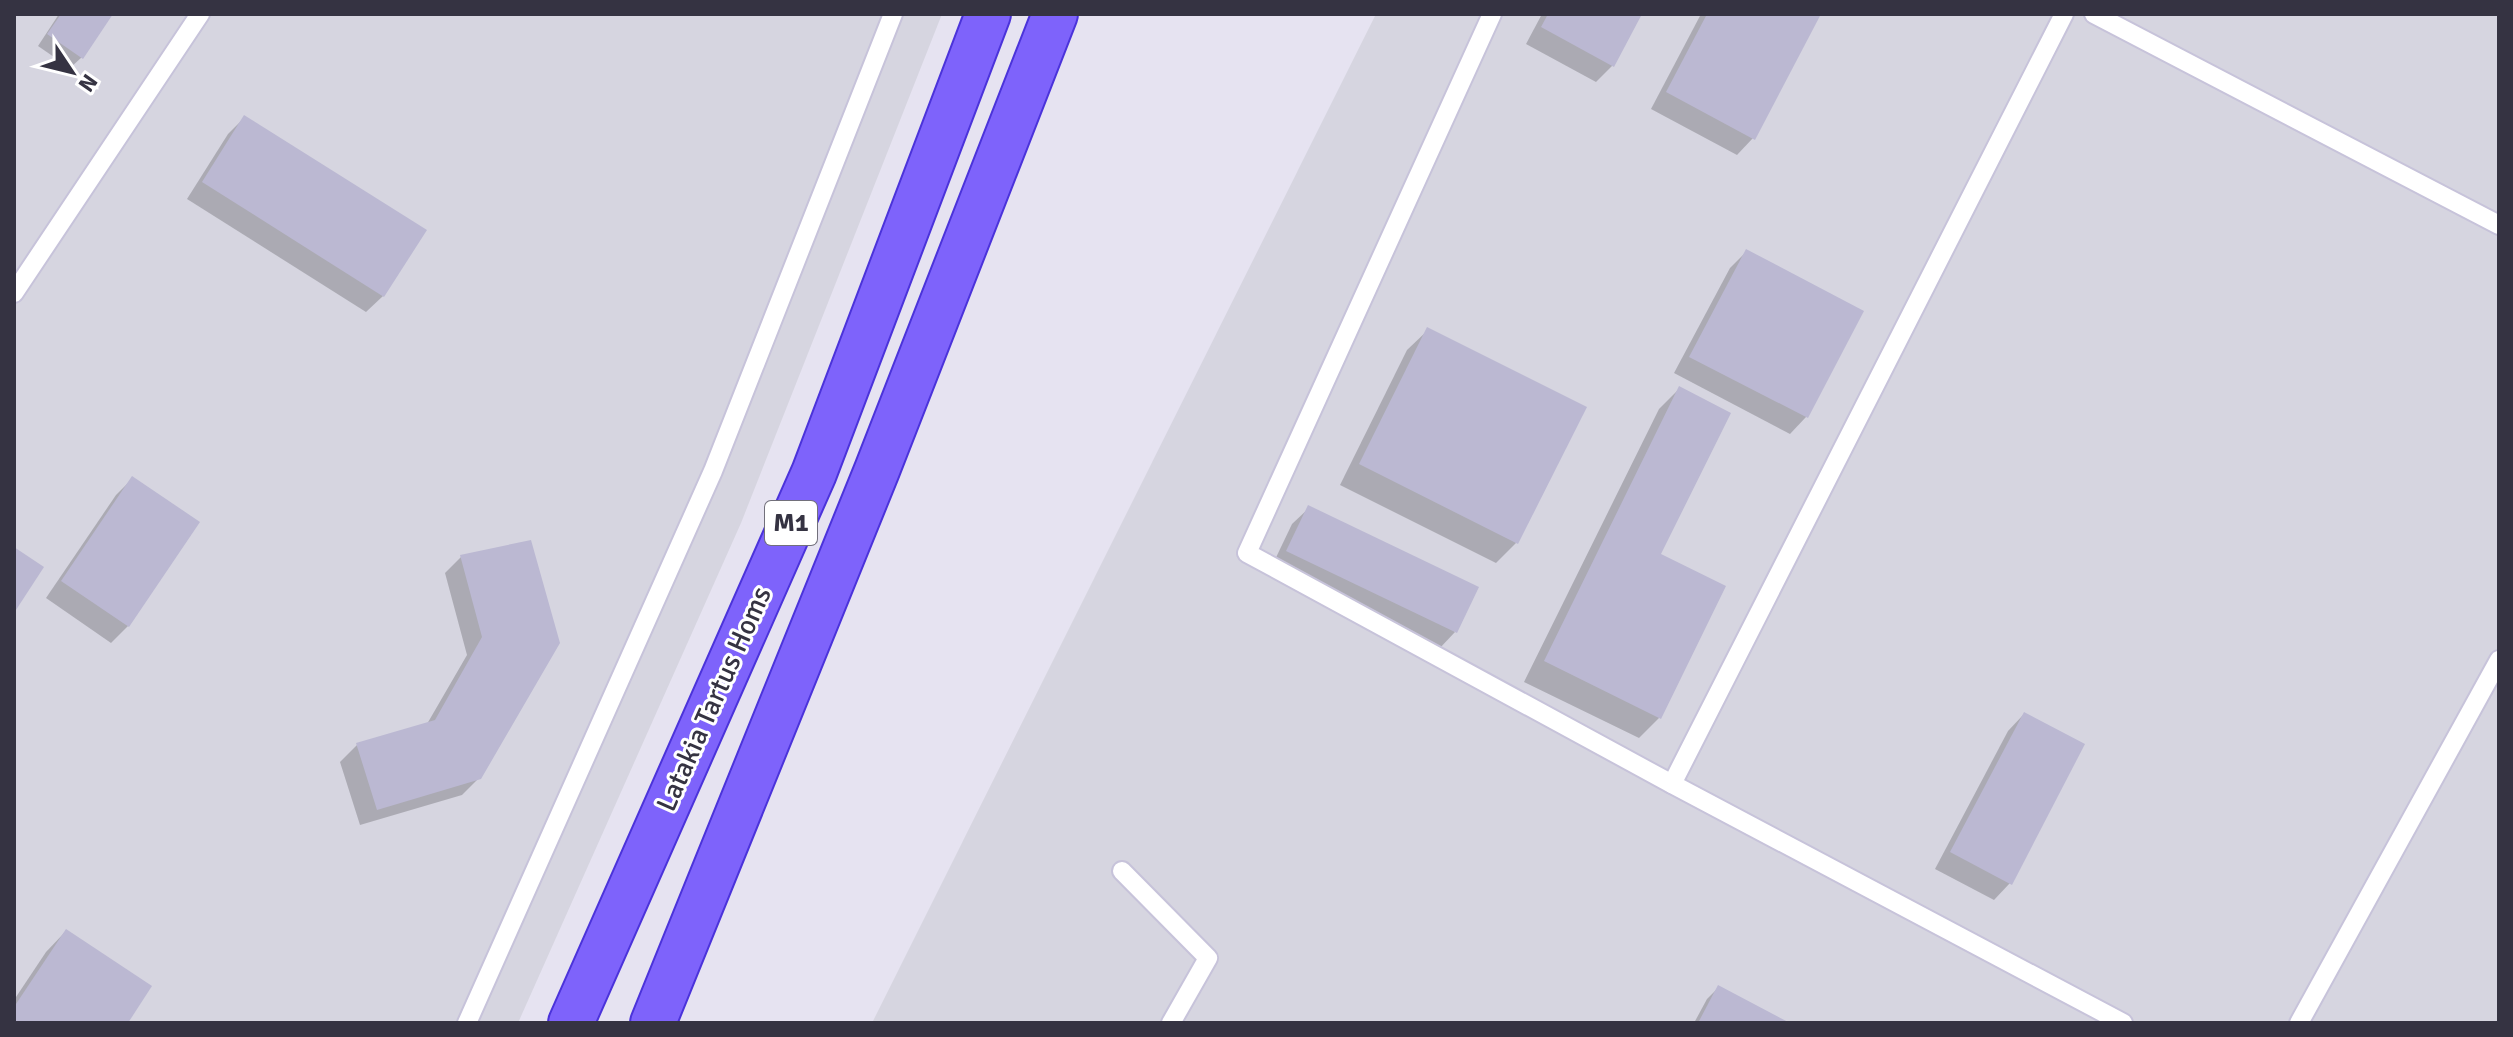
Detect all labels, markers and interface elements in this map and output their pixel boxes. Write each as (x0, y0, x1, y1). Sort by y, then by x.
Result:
north arrow (32, 32, 112, 112)
text: N (73, 69, 103, 97)
road number: M1 (765, 501, 817, 545)
street label: Latakia Tartus Homs (649, 581, 779, 817)

